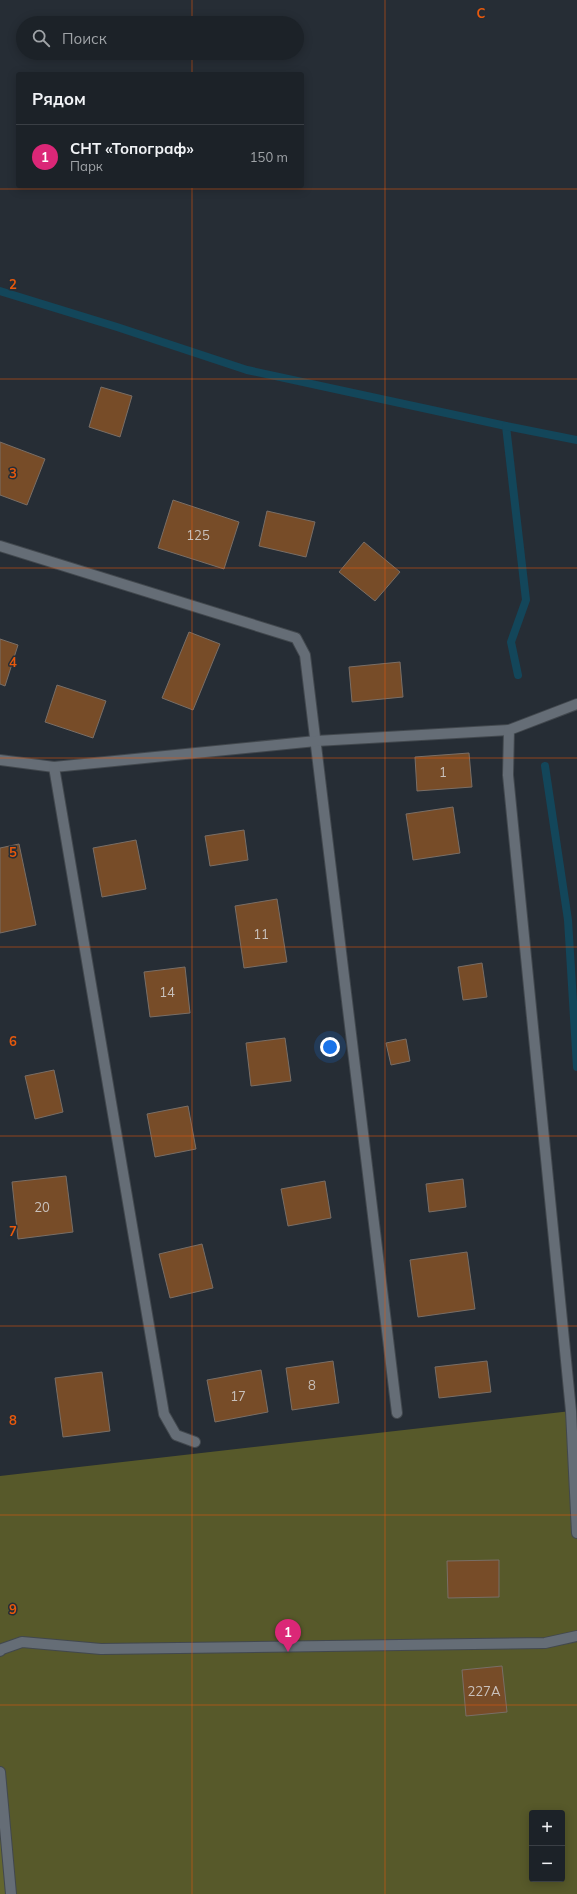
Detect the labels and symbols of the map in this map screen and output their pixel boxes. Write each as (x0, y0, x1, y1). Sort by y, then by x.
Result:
text: C (477, 5, 486, 21)
text: 2 (9, 276, 17, 292)
text: 3 (9, 465, 17, 481)
house number: 125 (186, 527, 210, 543)
text: 4 (9, 654, 17, 670)
house number: 1 (439, 764, 447, 780)
text: 5 (9, 844, 17, 860)
house number: 11 (253, 926, 269, 942)
house number: 14 (159, 984, 175, 1000)
text: 6 (9, 1033, 17, 1049)
your location (320, 1037, 340, 1057)
house number: 20 (34, 1199, 50, 1215)
text: 7 (9, 1223, 17, 1239)
house number: 8 (308, 1377, 316, 1393)
house number: 17 (230, 1388, 246, 1404)
text: 8 (9, 1412, 17, 1428)
text: 9 (9, 1601, 17, 1617)
pin: 1 (275, 1619, 301, 1652)
house number: 227А (468, 1683, 501, 1699)

